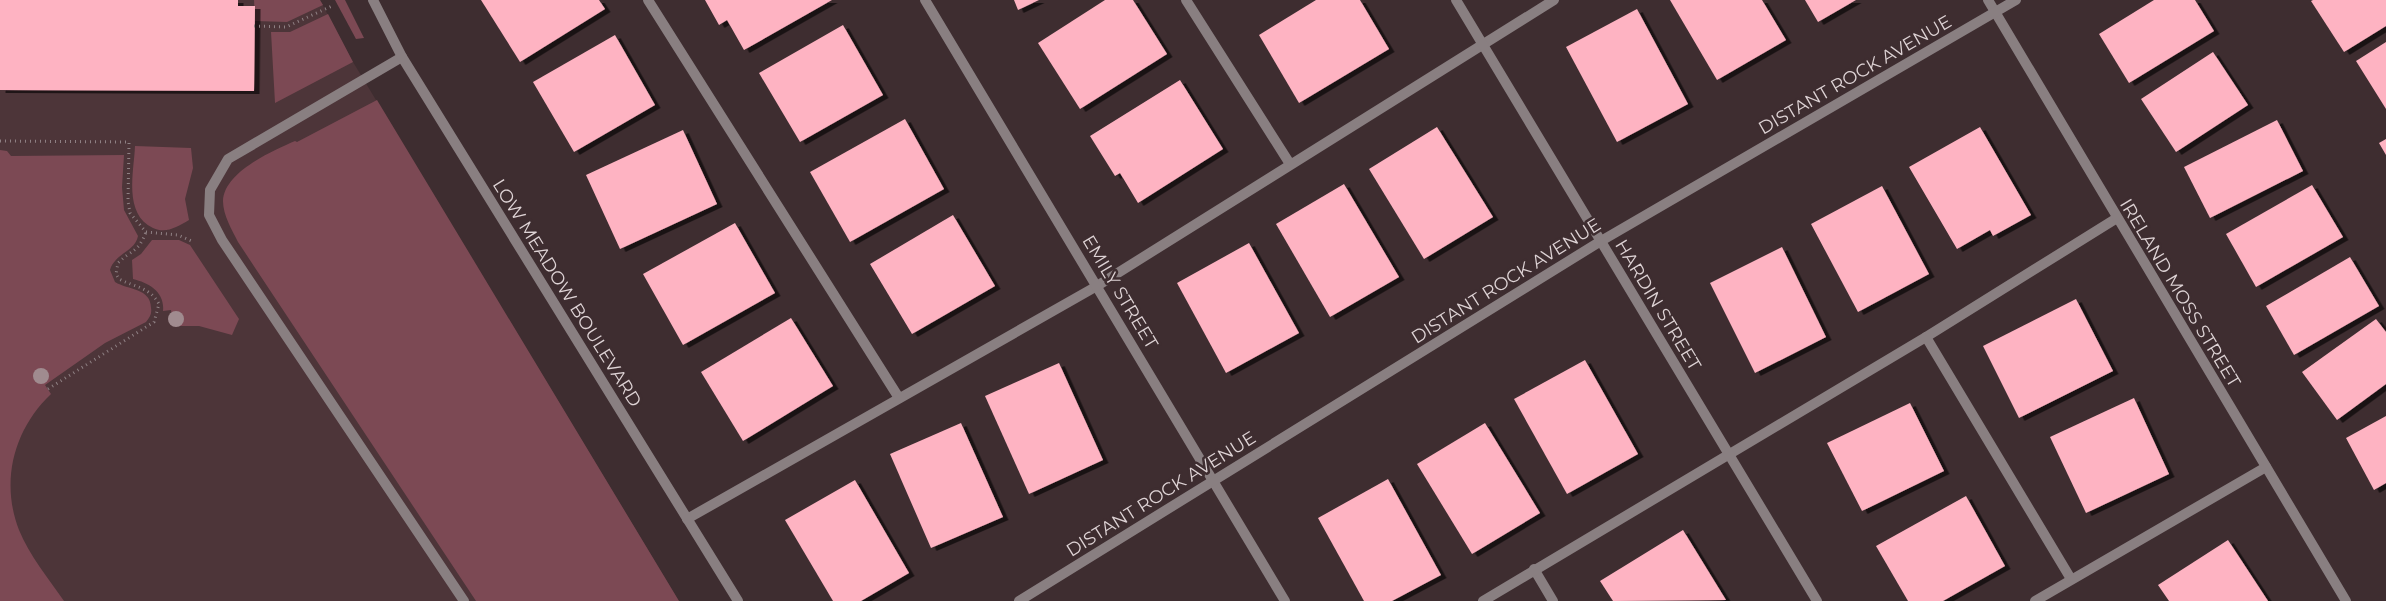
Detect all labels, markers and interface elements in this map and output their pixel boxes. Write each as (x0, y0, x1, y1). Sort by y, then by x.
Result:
street label: DISTANT ROCK AVENUE (1754, 11, 1956, 139)
street label: LOW MEADOW BOULEVARD (488, 175, 646, 411)
street label: IRELAND MOSS STREET (2115, 195, 2245, 392)
street label: DISTANT ROCK AVENUE (1407, 214, 1605, 348)
street label: EMILY STREET (1077, 231, 1163, 353)
street label: HARDIN STREET (1610, 236, 1706, 375)
street label: DISTANT ROCK AVENUE (1062, 427, 1260, 561)

